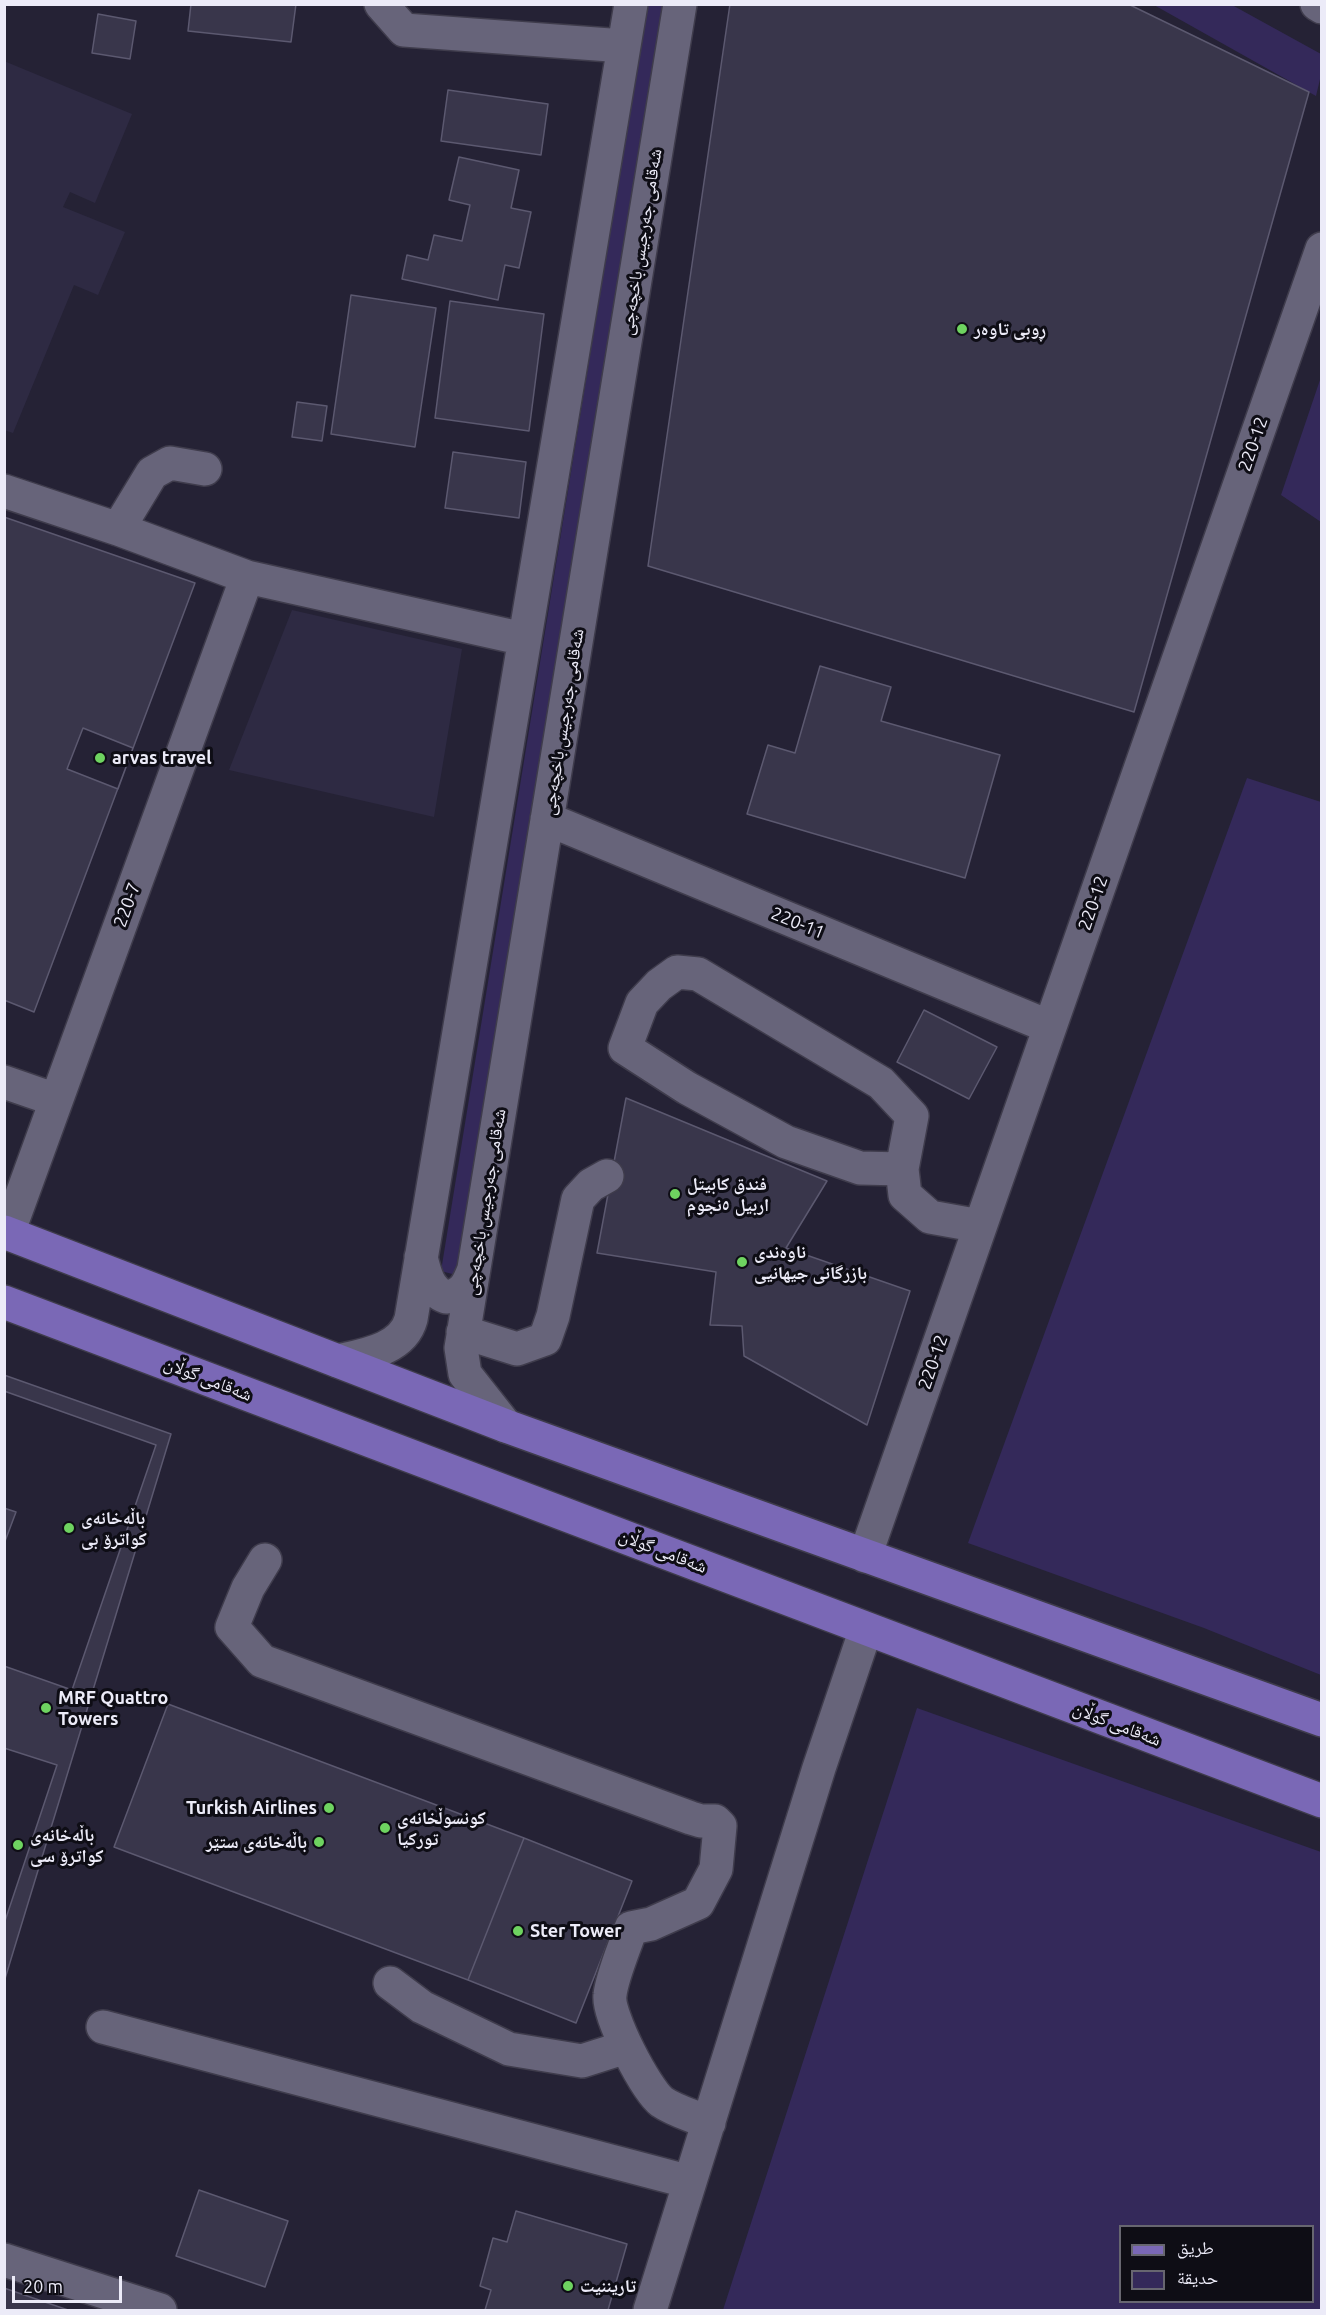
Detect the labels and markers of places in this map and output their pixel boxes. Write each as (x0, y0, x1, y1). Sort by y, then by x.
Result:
place label: ڕوبی تاوەر (974, 318, 1046, 340)
marker: ڕوبی تاوەر (955, 322, 969, 336)
place label: arvas travel (112, 747, 212, 769)
marker: arvas travel (93, 751, 107, 765)
place label: فندق كابيتل اربيل ٥نجوم (687, 1173, 769, 1216)
marker: فندق كابيتل اربيل ٥نجوم (668, 1187, 682, 1201)
place label: ناوەندی بازرگانی جیهانیی (754, 1241, 867, 1284)
marker: ناوەندی بازرگانی جیهانیی (735, 1255, 749, 1269)
place label: باڵەخانەی کواترۆ بی (81, 1507, 147, 1550)
marker: باڵەخانەی کواترۆ بی (62, 1521, 76, 1535)
place label: MRF Quattro Towers (58, 1687, 168, 1730)
marker: MRF Quattro Towers (39, 1701, 53, 1715)
place label: Turkish Airlines (186, 1797, 317, 1819)
marker: Turkish Airlines (322, 1801, 336, 1815)
place label: کونسوڵخانەی تورکیا (397, 1807, 486, 1850)
marker: کونسوڵخانەی تورکیا (378, 1821, 392, 1835)
place label: باڵەخانەی کواترۆ سی (30, 1824, 103, 1866)
place label: باڵەخانەی ستێر (206, 1831, 307, 1853)
marker: باڵەخانەی ستێر (312, 1835, 326, 1849)
marker: باڵەخانەی کواترۆ سی (11, 1838, 25, 1852)
place label: Ster Tower (530, 1920, 622, 1942)
marker: Ster Tower (511, 1924, 525, 1938)
place label: تاریننیت (580, 2275, 636, 2297)
marker: تاریننیت (561, 2279, 575, 2293)

